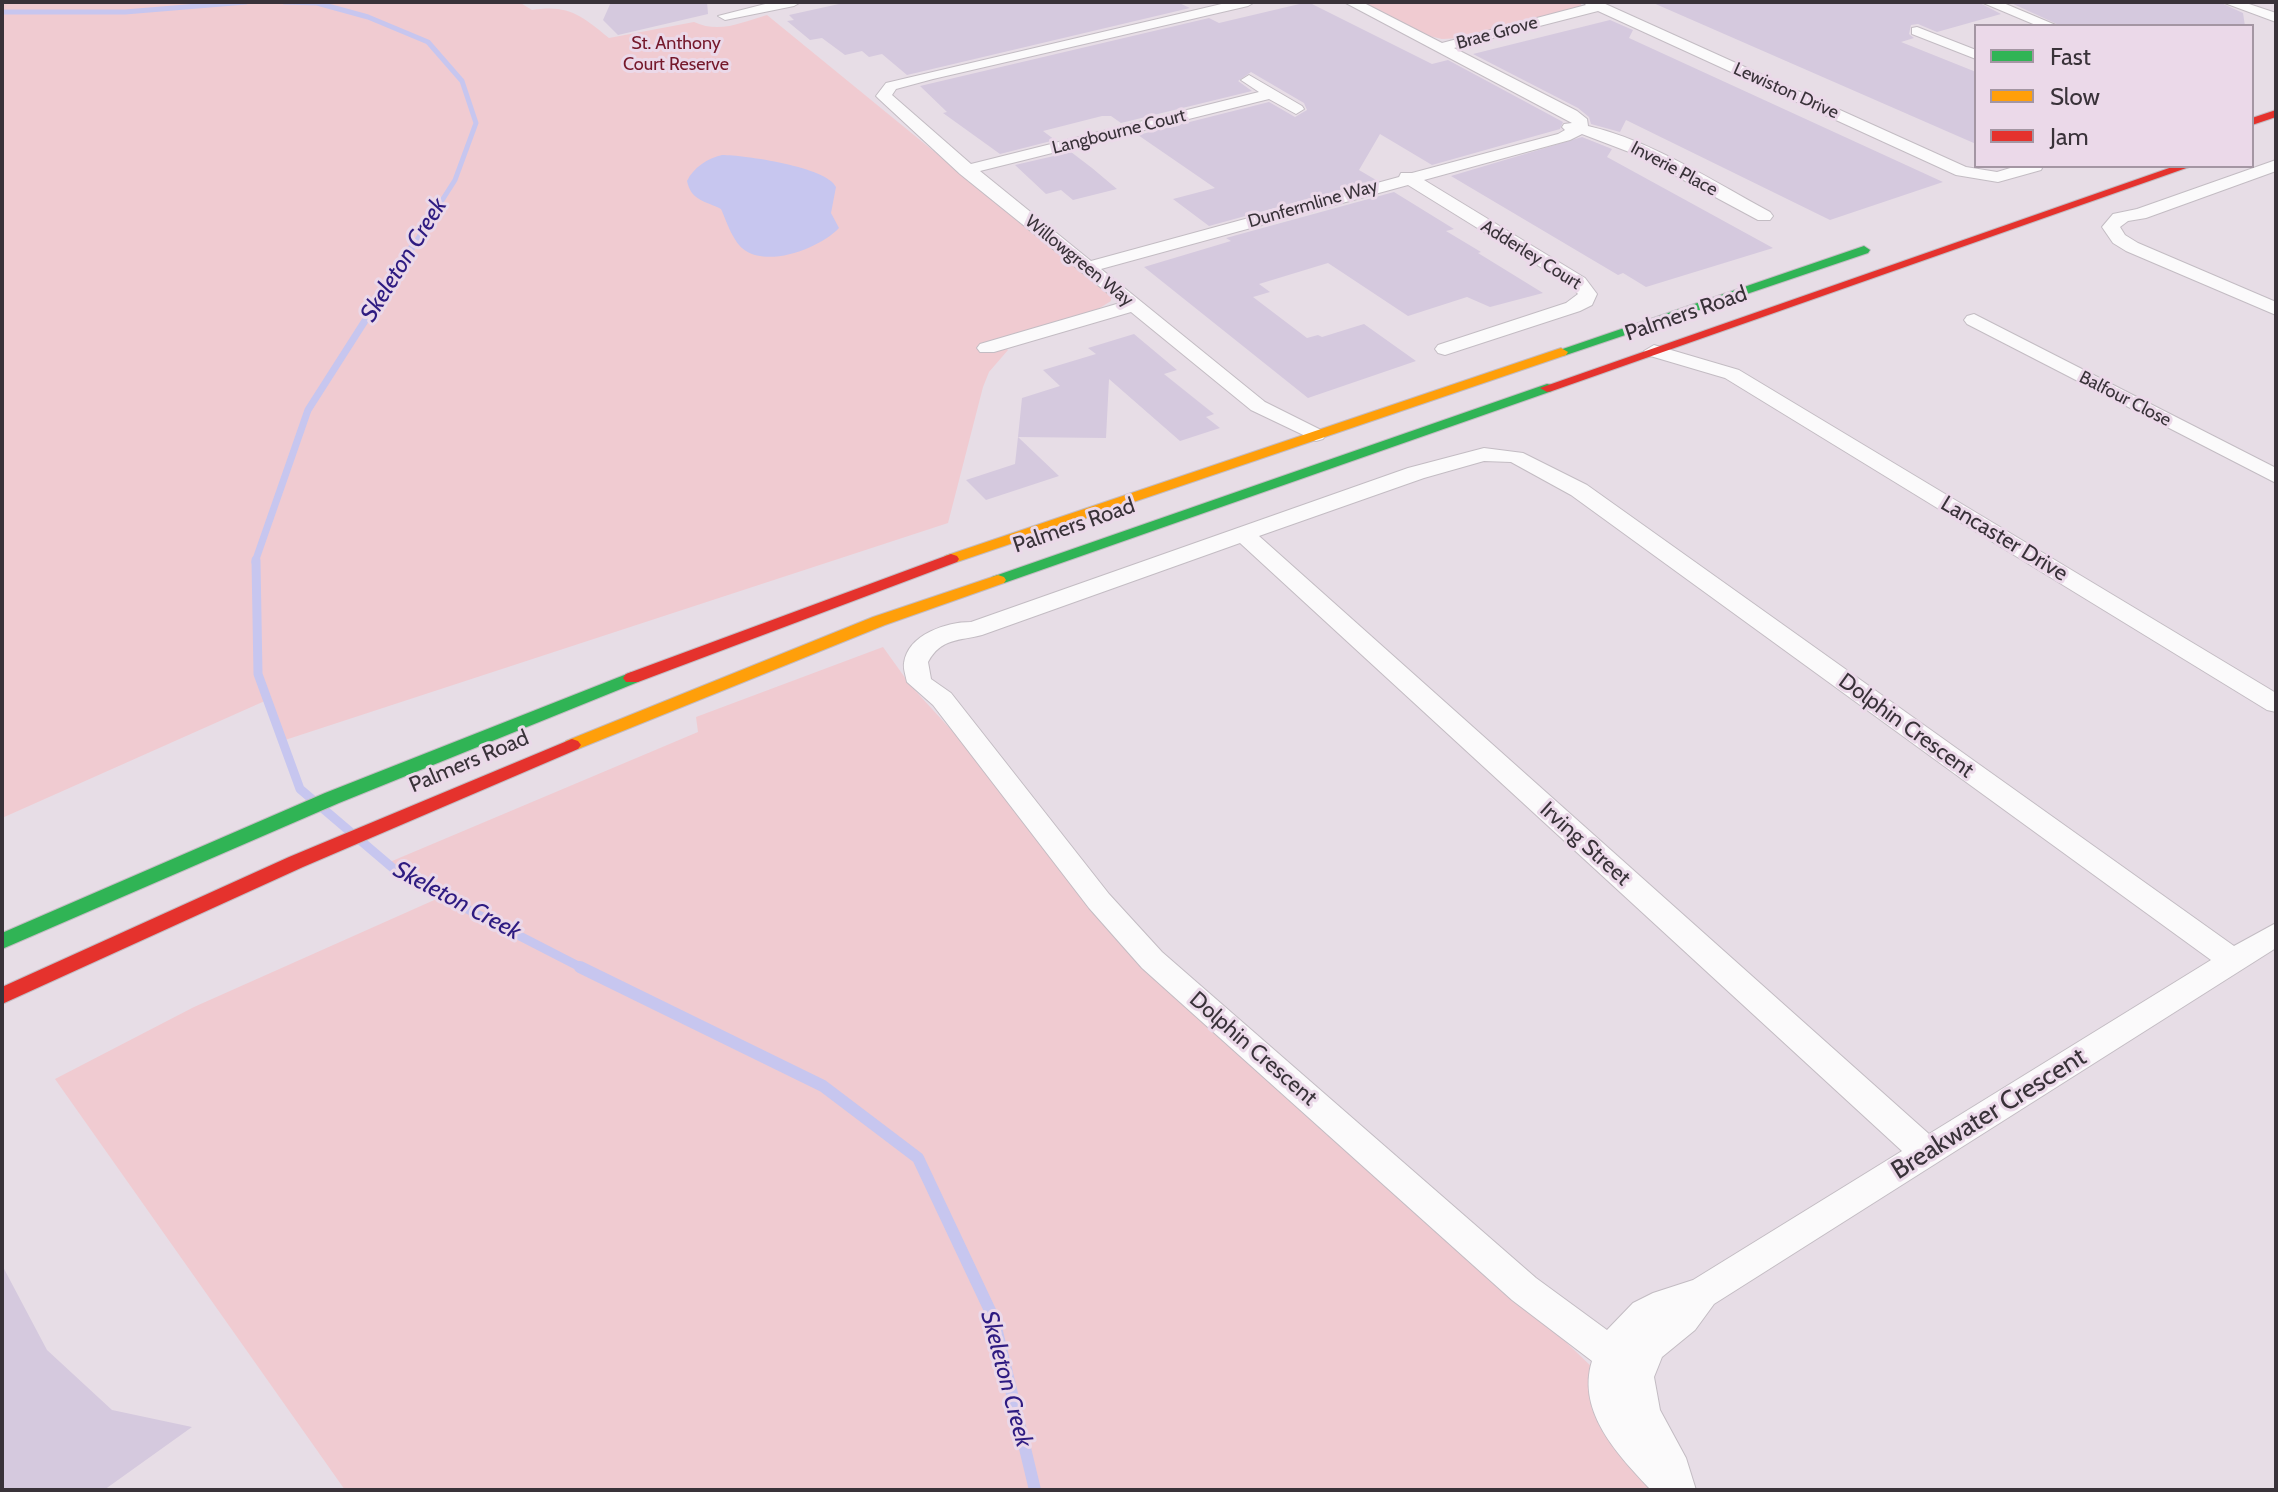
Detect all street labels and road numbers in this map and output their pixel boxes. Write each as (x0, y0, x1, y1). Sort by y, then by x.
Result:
street label: Brae Grove (1454, 12, 1540, 54)
street label: Lewiston Drive (1730, 58, 1842, 124)
street label: Langbourne Court (1050, 105, 1188, 159)
street label: Inverie Place (1627, 137, 1721, 201)
street label: Dunfermline Way (1246, 175, 1380, 233)
street label: Willowgreen Way (1021, 211, 1137, 311)
street label: Adderley Court (1477, 216, 1585, 294)
street label: Palmers Road (1622, 281, 1750, 347)
street label: Balfour Close (2075, 367, 2175, 431)
street label: Lancaster Drive (1936, 491, 2072, 587)
street label: Palmers Road (1010, 493, 1138, 559)
street label: Dolphin Crescent (1833, 668, 1979, 784)
street label: Palmers Road (405, 725, 533, 799)
street label: Irving Street (1534, 797, 1636, 891)
street label: Dolphin Crescent (1184, 986, 1322, 1112)
street label: Breakwater Crescent (1886, 1042, 2092, 1186)

